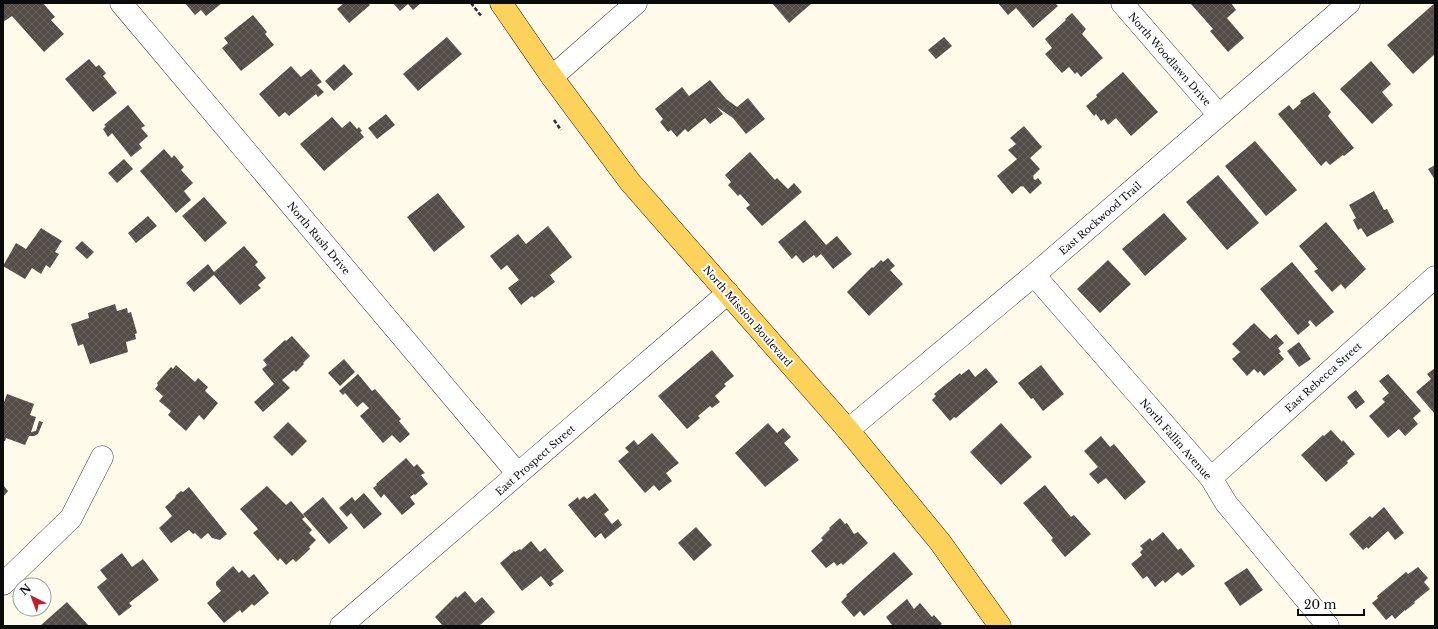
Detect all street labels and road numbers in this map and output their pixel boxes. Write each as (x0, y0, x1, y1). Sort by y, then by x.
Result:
street label: North Woodlawn Drive (1126, 10, 1214, 109)
street label: East Rockwood Trail (1056, 179, 1144, 258)
street label: North Rush Drive (284, 199, 353, 278)
street label: North Mission Boulevard (700, 263, 795, 370)
street label: East Rebecca Street (1282, 339, 1365, 415)
street label: North Fallin Avenue (1137, 396, 1214, 483)
street label: East Prospect Street (493, 422, 578, 498)

